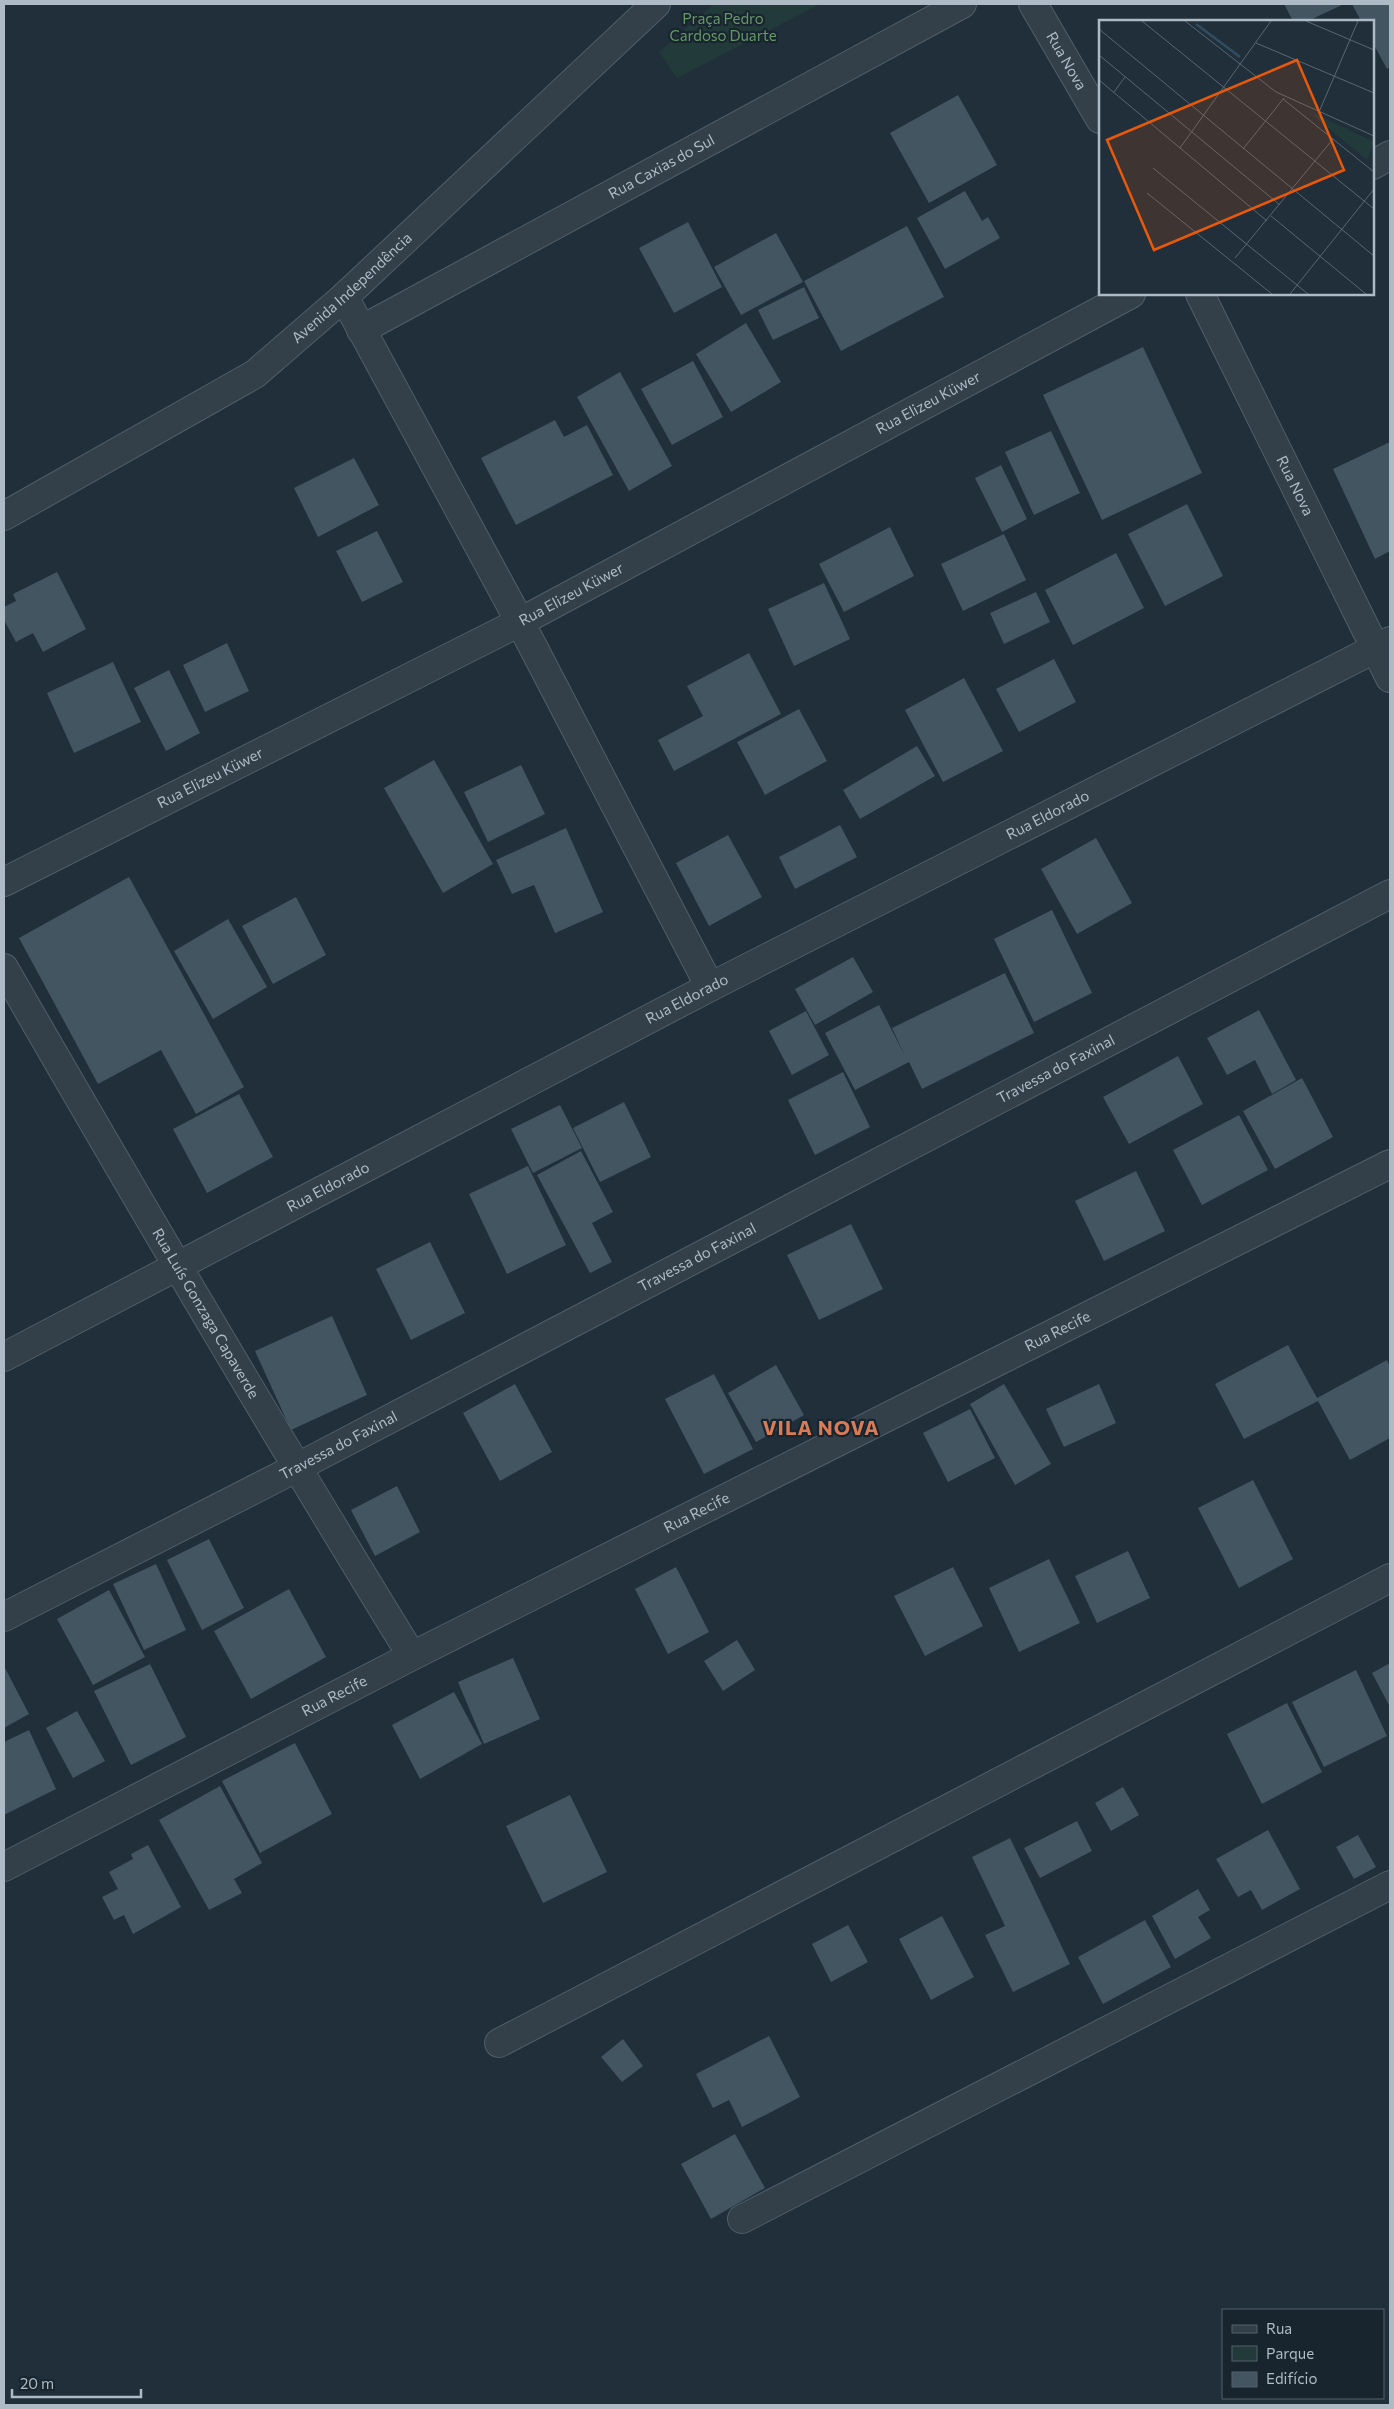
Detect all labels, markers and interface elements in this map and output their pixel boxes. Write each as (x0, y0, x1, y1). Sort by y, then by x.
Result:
park label: Praça Pedro Cardoso Duarte (669, 9, 777, 44)
inset map (1099, 20, 1374, 295)
street label: Rua Nova (1043, 28, 1091, 93)
street label: Rua Caxias do Sul (605, 130, 717, 202)
street label: Avenida Independência (287, 228, 415, 346)
street label: Rua Elizeu Küwer (872, 367, 983, 437)
street label: Rua Nova (1273, 452, 1318, 518)
street label: Rua Elizeu Küwer (515, 558, 626, 629)
street label: Rua Elizeu Küwer (154, 743, 266, 811)
street label: Rua Eldorado (1003, 786, 1092, 843)
street label: Rua Eldorado (642, 969, 731, 1027)
street label: Travessa do Faxinal (994, 1030, 1117, 1107)
street label: Rua Eldorado (283, 1157, 372, 1215)
street label: Travessa do Faxinal (635, 1218, 759, 1295)
street label: Rua Luís Gonzaga Capaverde (149, 1225, 264, 1401)
street label: Rua Recife (1021, 1306, 1093, 1354)
street label: Travessa do Faxinal (276, 1406, 400, 1483)
district label: VILA NOVA (762, 1415, 880, 1439)
street label: Rua Recife (660, 1488, 732, 1536)
street label: Rua Recife (298, 1671, 370, 1720)
legend (1222, 2309, 1384, 2399)
text: Rua (1266, 2319, 1292, 2337)
text: Parque (1266, 2344, 1314, 2362)
scale bar (12, 2366, 141, 2398)
text: Edifício (1266, 2369, 1317, 2387)
text: 20 m (20, 2374, 54, 2392)

